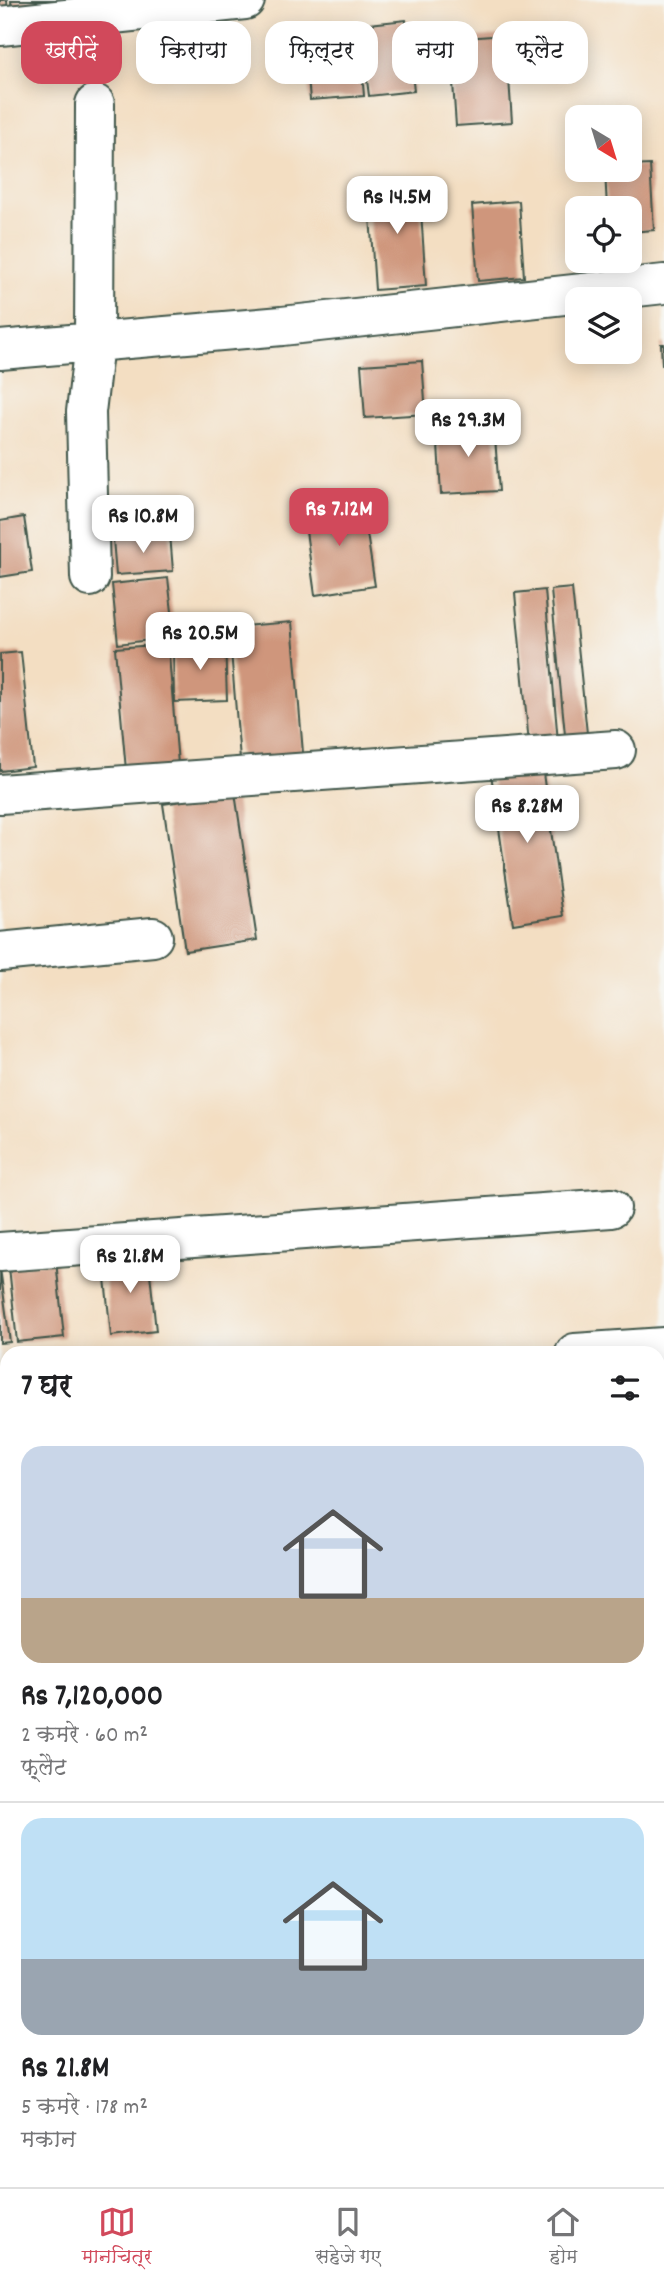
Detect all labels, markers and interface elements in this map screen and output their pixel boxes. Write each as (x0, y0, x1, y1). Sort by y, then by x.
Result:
chip: खरीदें (21, 21, 122, 84)
chip: किराया (136, 21, 251, 84)
chip: फ़िल्टर (265, 21, 378, 84)
chip: नया (392, 21, 478, 84)
chip: फ़्लैट (492, 21, 588, 84)
north arrow (565, 105, 642, 182)
map controls (565, 105, 642, 364)
pin: Rs 14.5M (325, 176, 469, 236)
text: Rs 14.5M (363, 182, 431, 215)
button: locate (565, 196, 642, 273)
button: layers (565, 287, 642, 364)
pin: Rs 29.3M (396, 400, 540, 459)
text: Rs 29.3M (431, 405, 505, 438)
pin: Rs 7.12M (267, 489, 411, 548)
text: Rs 7.12M (305, 494, 373, 527)
pin: Rs 10.8M (71, 496, 215, 555)
text: Rs 10.8M (108, 501, 178, 534)
pin: Rs 20.5M (128, 612, 272, 672)
text: Rs 20.5M (162, 618, 238, 651)
pin: Rs 8.28M (455, 786, 599, 845)
text: Rs 8.28M (491, 791, 563, 824)
pin: Rs 21.8M (58, 1236, 202, 1295)
text: Rs 21.8M (96, 1241, 164, 1274)
text: 7 घर (21, 1367, 72, 1410)
icon: filters (606, 1369, 644, 1407)
icon: home (270, 1491, 396, 1617)
text: Rs 7,120,000 (21, 1677, 163, 1720)
text: 2 कमरे · 60 m² (21, 1720, 148, 1753)
text: फ़्लैट (21, 1753, 67, 1786)
icon: home (270, 1863, 396, 1989)
text: Rs 21.8M (21, 2049, 109, 2092)
text: 5 कमरे · 178 m² (21, 2092, 148, 2125)
text: मकान (21, 2125, 76, 2158)
tab: मानचित्र (82, 2203, 152, 2272)
tab: सहेजे गए (315, 2203, 381, 2272)
tab: होम (544, 2203, 582, 2272)

